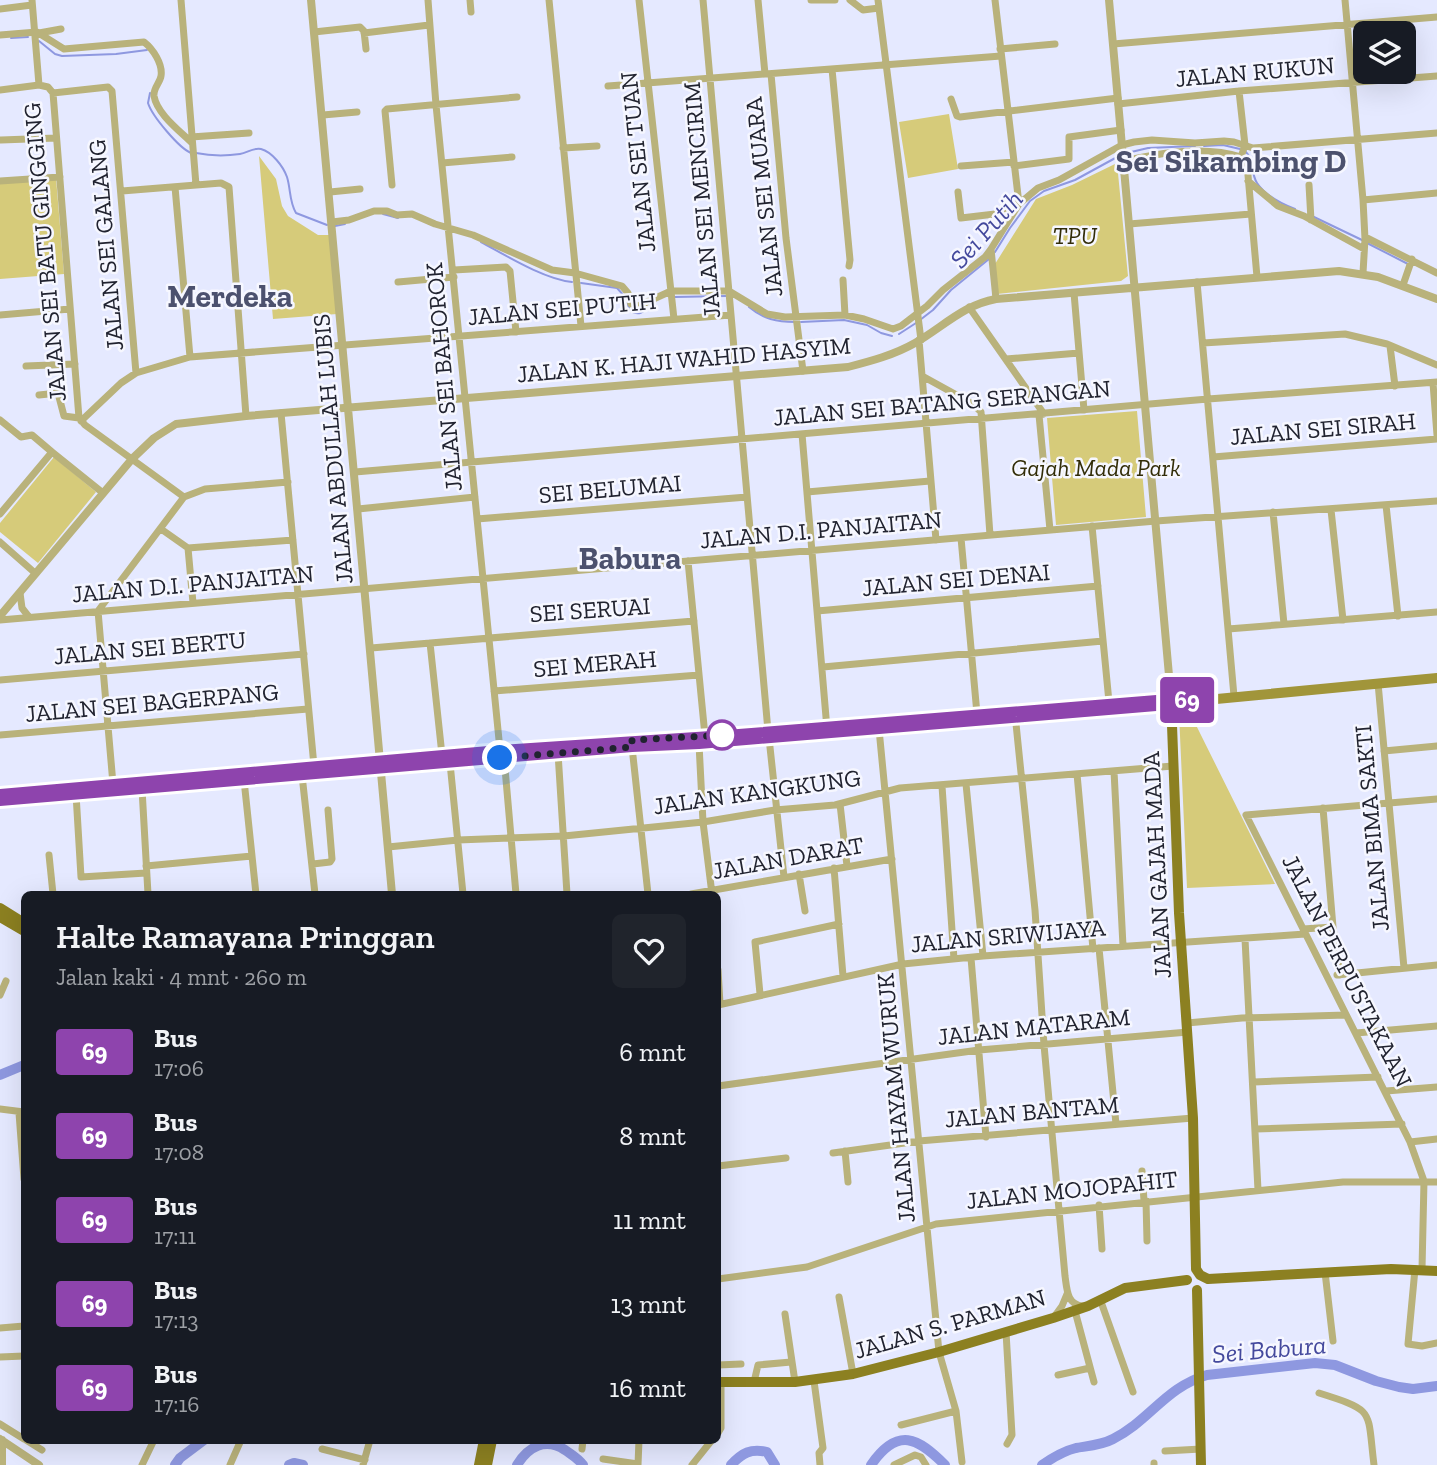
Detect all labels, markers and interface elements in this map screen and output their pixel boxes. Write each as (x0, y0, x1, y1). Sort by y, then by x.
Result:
map controls (1353, 21, 1416, 84)
button: layers (1353, 21, 1416, 84)
street label: JALAN RUKUN (1174, 50, 1336, 93)
street label: JALAN SEI TUAN (614, 70, 661, 254)
street label: JALAN SEI MENCIRIM (677, 81, 726, 319)
street label: JALAN SEI MUARA (739, 95, 788, 298)
street label: JALAN SEI BATU GINGGING (17, 101, 72, 403)
street label: JALAN SEI GALANG (82, 138, 129, 352)
district label: Sei Sikambing D (1116, 142, 1346, 180)
water label: Sei Putih (943, 183, 1029, 275)
park label: TPU (1053, 221, 1098, 250)
street label: JALAN SEI BAHOROK (419, 261, 468, 493)
district label: Merdeka (167, 277, 293, 315)
street label: JALAN SEI PUTIH (466, 286, 658, 331)
street label: JALAN ABDULLAH LUBIS (306, 313, 359, 585)
street label: JALAN K. HAJI WAHID HASYIM (516, 330, 852, 389)
street label: JALAN SEI BATANG SERANGAN (772, 373, 1112, 432)
street label: JALAN SEI SIRAH (1229, 406, 1417, 451)
park label: Gajah Mada Park (1011, 453, 1181, 482)
street label: SEI BELUMAI (537, 468, 682, 509)
street label: JALAN D.I. PANJAITAN (699, 504, 943, 555)
district label: Babura (579, 539, 681, 577)
street label: JALAN SEI DENAI (861, 557, 1051, 602)
street label: JALAN D.I. PANJAITAN (71, 558, 315, 609)
street label: SEI SERUAI (529, 591, 651, 628)
street label: JALAN SEI BERTU (53, 625, 247, 670)
street label: SEI MERAH (532, 644, 658, 683)
street label: JALAN SEI BAGERPANG (24, 677, 280, 728)
line badge: 69 (1156, 677, 1218, 723)
text: 69 (1174, 685, 1200, 714)
unlabelled marker (707, 720, 737, 750)
street label: JALAN BIMA SAKTI (1348, 724, 1395, 932)
your location (482, 740, 517, 775)
street label: JALAN GAJAH MADA (1136, 750, 1177, 979)
street label: JALAN KANGKUNG (651, 763, 862, 820)
street label: JALAN DARAT (710, 830, 866, 885)
street label: JALAN PERPUSTAKAAN (1276, 850, 1419, 1092)
street label: JALAN SRIWIJAYA (909, 913, 1107, 958)
button: heart (612, 914, 686, 988)
text: Halte Ramayana Pringgan (56, 917, 435, 956)
text: Jalan kaki · 4 mnt · 260 m (56, 963, 307, 991)
street label: JALAN HAYAM WURUK (870, 971, 921, 1224)
street label: JALAN MATARAM (936, 1002, 1132, 1051)
text: Bus (154, 1022, 197, 1054)
text: 6 mnt (619, 1036, 686, 1068)
text: 69 (82, 1037, 107, 1066)
text: 17:06 (154, 1054, 204, 1082)
street label: JALAN BANTAM (943, 1089, 1120, 1134)
text: Bus (154, 1106, 197, 1138)
text: 8 mnt (619, 1120, 686, 1152)
text: 69 (82, 1121, 107, 1150)
text: 17:08 (154, 1138, 204, 1166)
street label: JALAN MOJOPAHIT (965, 1164, 1179, 1215)
text: Bus (154, 1190, 197, 1222)
text: 11 mnt (613, 1204, 686, 1236)
text: 69 (82, 1205, 107, 1234)
text: 17:11 (154, 1222, 196, 1250)
text: Bus (154, 1274, 197, 1306)
street label: JALAN S. PARMAN (851, 1282, 1049, 1365)
text: 13 mnt (610, 1288, 686, 1320)
text: 69 (82, 1289, 107, 1318)
text: 17:13 (154, 1306, 199, 1334)
water label: Sei Babura (1211, 1328, 1327, 1370)
text: Bus (154, 1358, 197, 1390)
text: 16 mnt (609, 1372, 686, 1404)
text: 69 (82, 1373, 107, 1402)
text: 17:16 (154, 1390, 200, 1418)

